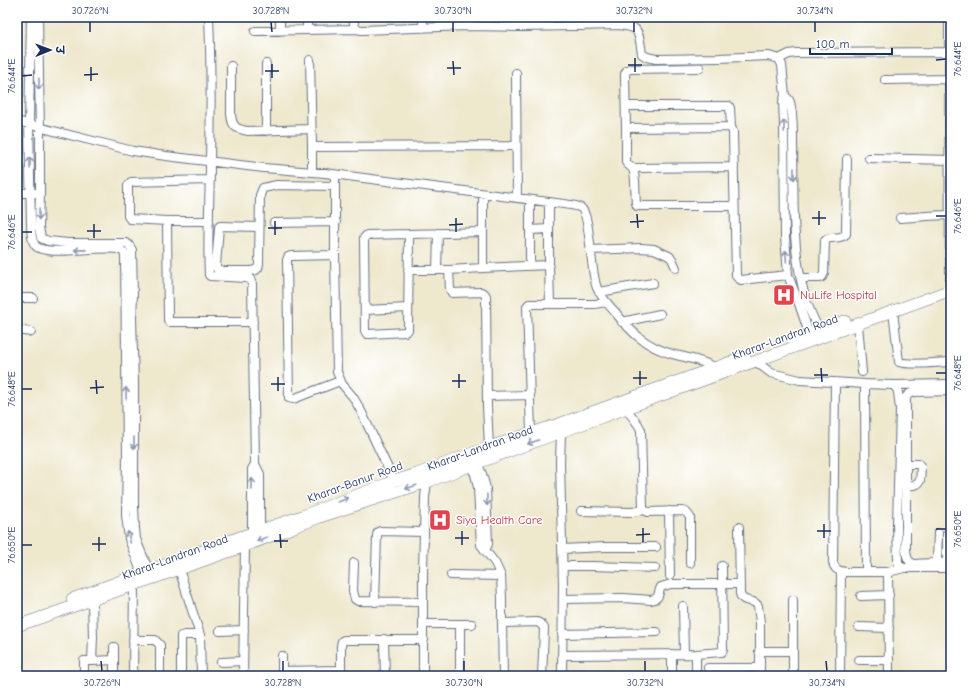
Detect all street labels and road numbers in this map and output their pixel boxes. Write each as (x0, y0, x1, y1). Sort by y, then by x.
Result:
street label: Kharar-Landran Road (730, 311, 840, 363)
street label: Kharar-Landran Road (425, 422, 535, 474)
street label: Kharar-Banur Road (305, 458, 405, 506)
street label: Kharar-Landran Road (120, 531, 230, 583)

